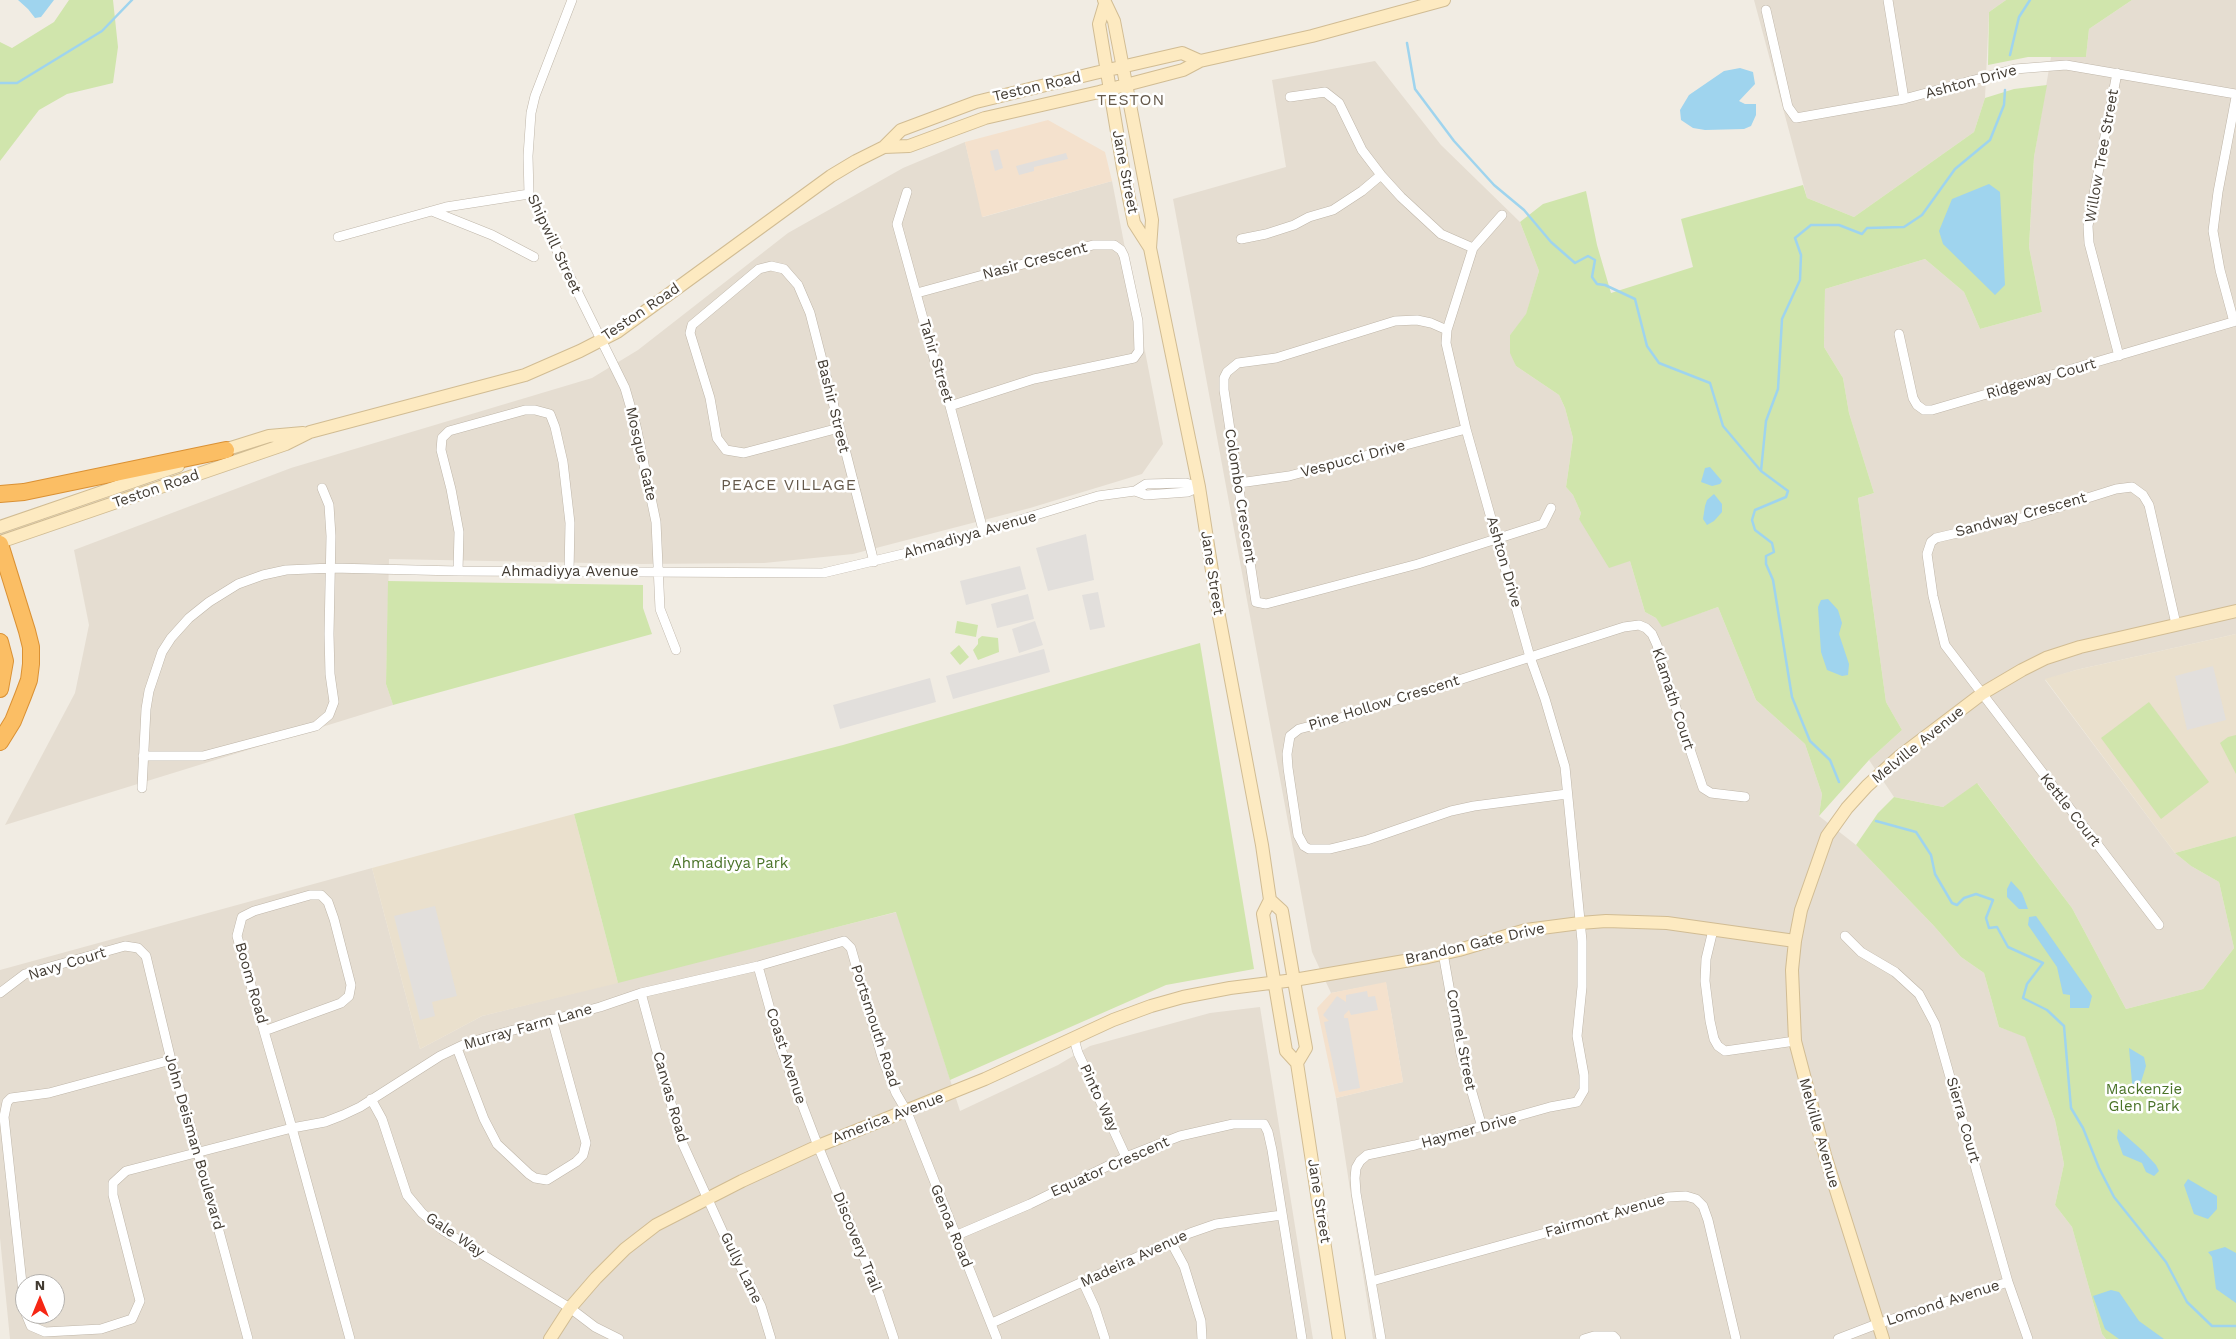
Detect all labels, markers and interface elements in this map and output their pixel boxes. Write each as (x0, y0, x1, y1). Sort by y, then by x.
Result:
street label: Ashton Drive (1923, 61, 2019, 103)
street label: Teston Road (991, 68, 1083, 106)
street label: Willow Tree Street (2081, 88, 2123, 224)
district label: TESTON (1096, 90, 1166, 110)
street label: Jane Street (1108, 129, 1142, 215)
street label: Shipwill Street (523, 191, 585, 297)
street label: Nasir Crescent (981, 238, 1089, 284)
street label: Teston Road (599, 279, 683, 345)
street label: Tahir Street (915, 317, 957, 405)
street label: Ridgeway Court (1984, 355, 2098, 403)
street label: Bashir Street (813, 357, 853, 455)
street label: Mosque Gate (621, 405, 661, 503)
street label: Colombo Crescent (1220, 427, 1260, 565)
street label: Vespucci Drive (1299, 436, 1407, 482)
street label: Teston Road (110, 466, 202, 512)
district label: PEACE VILLAGE (719, 475, 859, 495)
street label: Sandway Crescent (1953, 489, 2089, 541)
street label: Ahmadiyya Avenue (902, 507, 1038, 563)
street label: Ashton Drive (1482, 514, 1526, 610)
street label: Jane Street (1196, 530, 1228, 616)
street label: Ahmadiyya Avenue (501, 563, 639, 581)
street label: Klamath Court (1648, 646, 1698, 752)
street label: Pine Hollow Crescent (1306, 671, 1462, 735)
street label: Melville Avenue (1868, 702, 1968, 788)
street label: Kettle Court (2036, 770, 2104, 850)
park label: Ahmadiyya Park (672, 855, 788, 873)
street label: Brandon Gate Drive (1403, 919, 1547, 969)
street label: Boom Road (231, 940, 271, 1026)
street label: Navy Court (26, 944, 108, 984)
street label: Portsmouth Road (847, 962, 903, 1090)
street label: Cormel Street (1442, 988, 1480, 1092)
street label: Murray Farm Lane (462, 1000, 594, 1054)
street label: Coast Avenue (762, 1006, 810, 1106)
street label: Canvas Road (648, 1050, 692, 1144)
street label: John Deisman Boulevard (160, 1052, 228, 1232)
street label: Pinto Way (1076, 1061, 1122, 1135)
street label: Sierra Court (1942, 1075, 1984, 1165)
street label: Melville Avenue (1795, 1076, 1843, 1190)
park label: Mackenzie Glen Park (2106, 1081, 2182, 1116)
street label: America Avenue (830, 1088, 946, 1148)
street label: Haymer Drive (1419, 1110, 1519, 1152)
street label: Equator Crescent (1048, 1133, 1172, 1201)
street label: Jane Street (1303, 1158, 1335, 1244)
street label: Genoa Road (926, 1182, 976, 1270)
street label: Discovery Trail (829, 1189, 885, 1295)
street label: Fairmont Avenue (1543, 1190, 1667, 1242)
street label: Gale Way (422, 1209, 488, 1261)
street label: Madeira Avenue (1078, 1226, 1190, 1292)
street label: Gully Lane (716, 1229, 766, 1307)
north arrow (15, 1274, 65, 1324)
street label: Lomond Avenue (1884, 1276, 2002, 1330)
text: N (35, 1277, 45, 1293)

